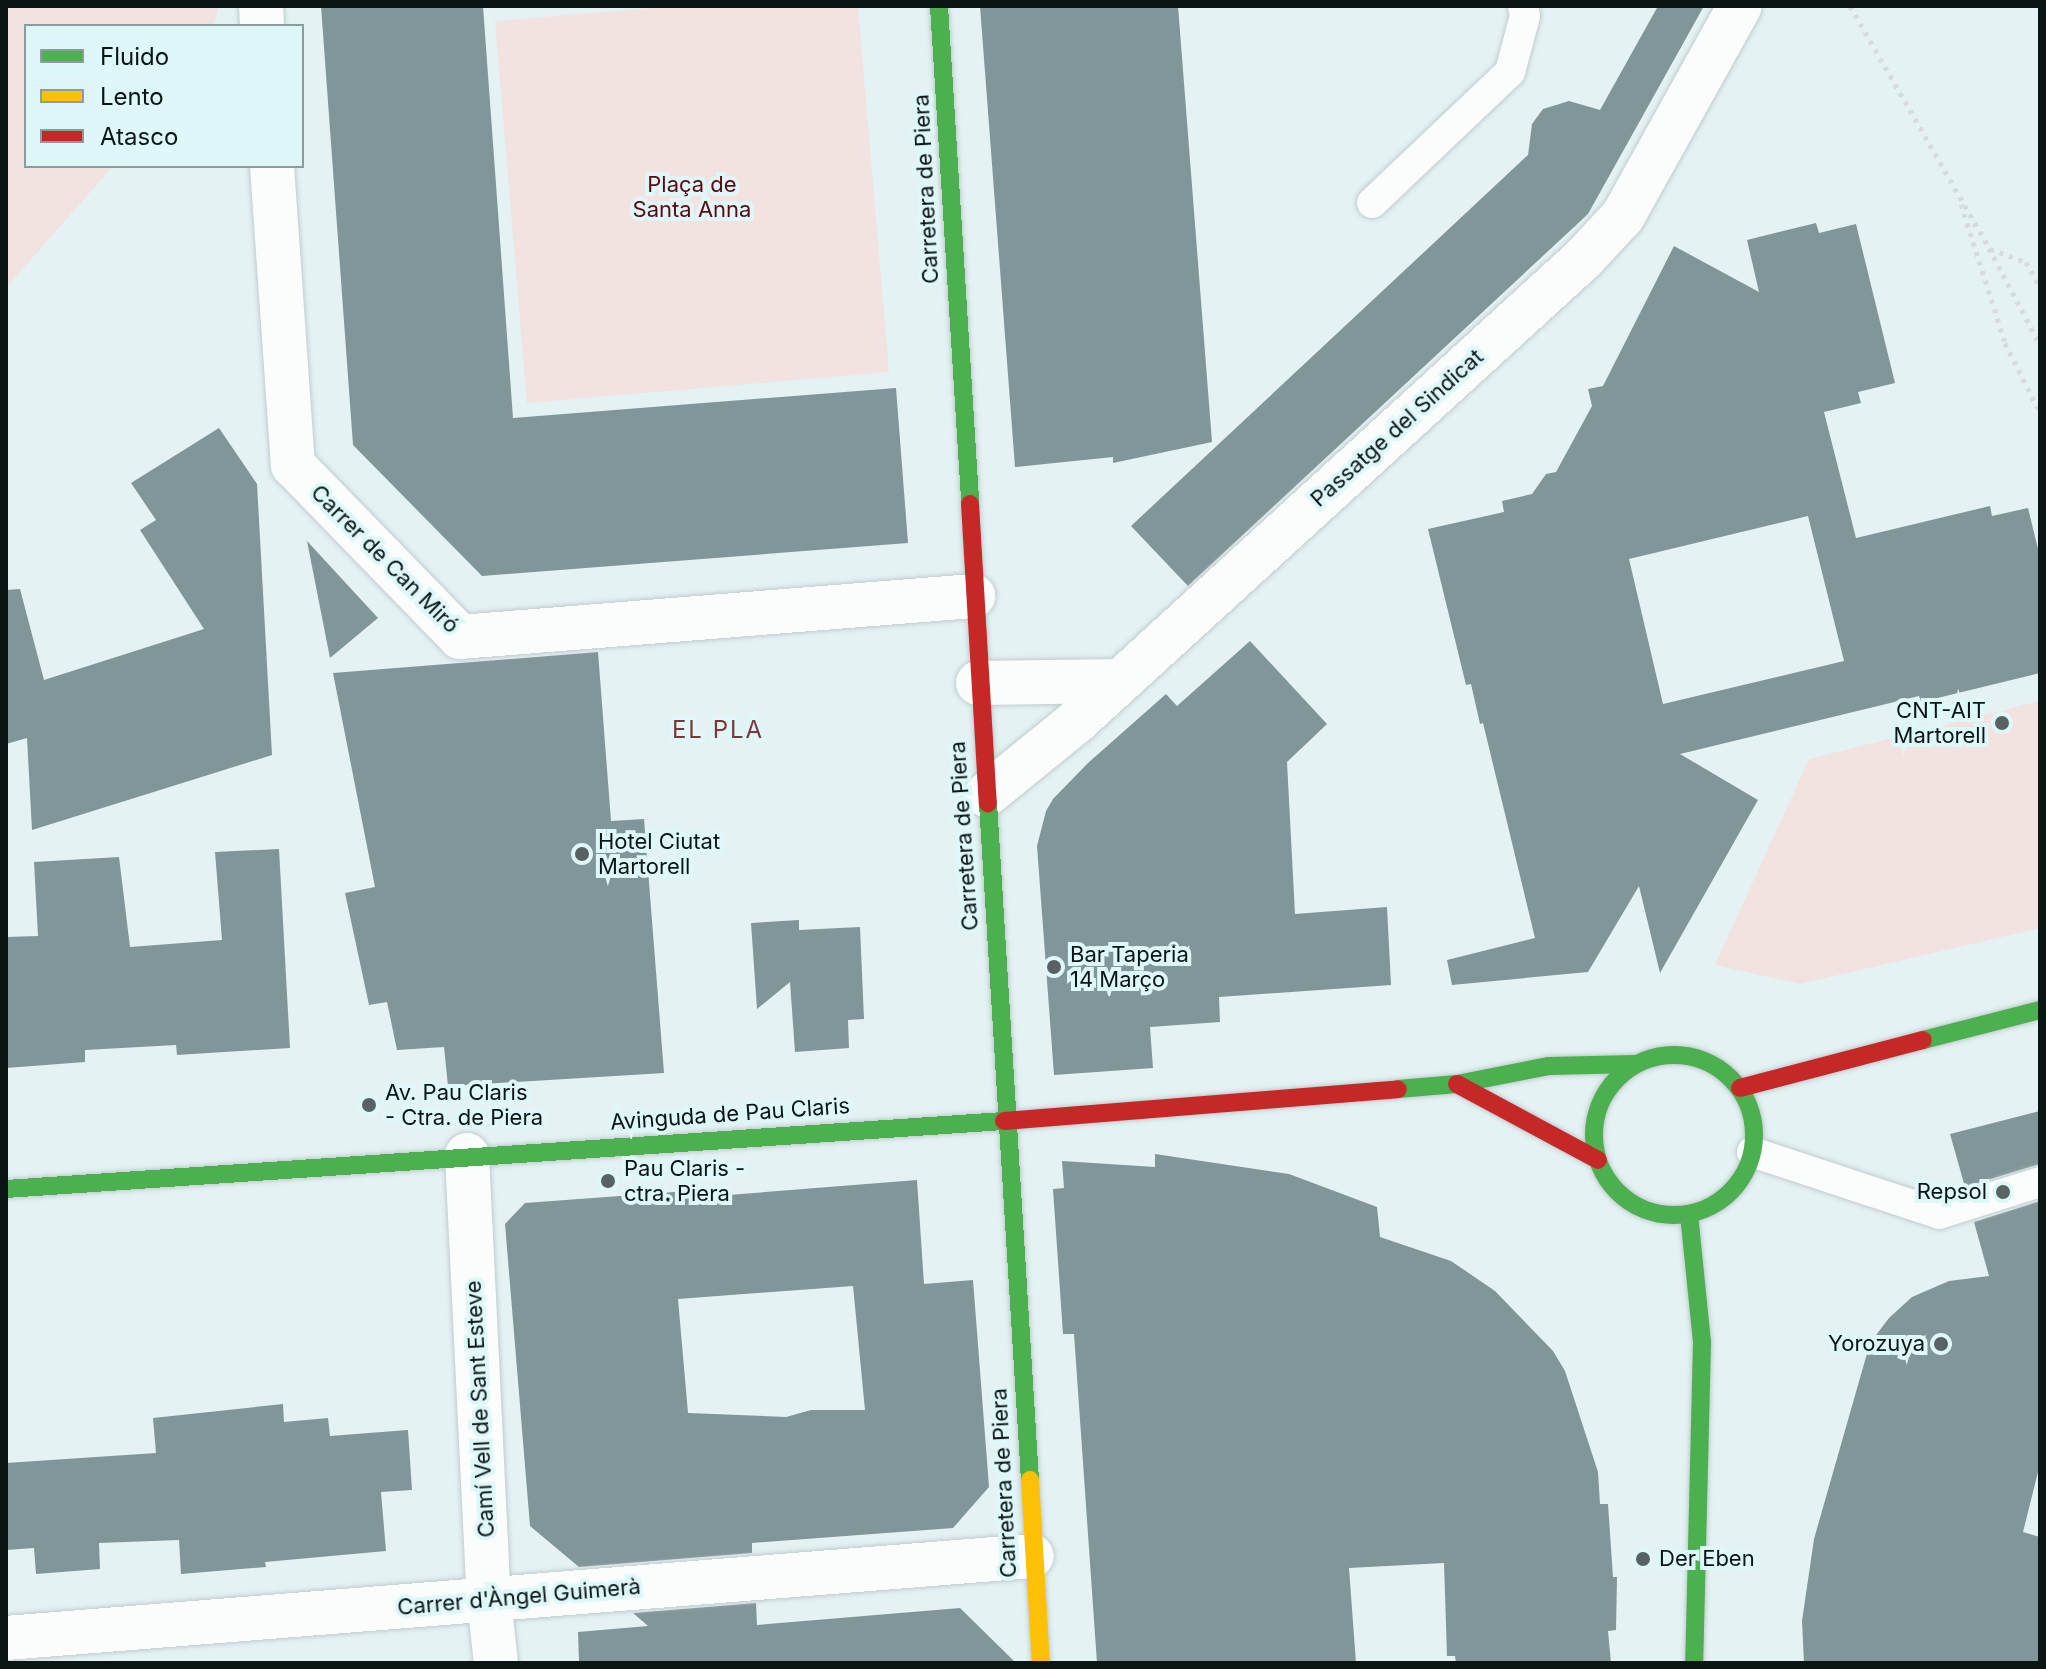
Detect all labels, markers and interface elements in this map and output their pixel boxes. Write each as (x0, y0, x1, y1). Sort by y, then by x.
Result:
legend (24, 24, 304, 168)
text: Fluido (100, 42, 169, 71)
text: Lento (100, 82, 164, 111)
street label: Carretera de Piera (908, 94, 944, 284)
text: Atasco (100, 122, 178, 151)
park label: Plaça de Santa Anna (633, 171, 751, 222)
street label: Passatge del Sindicat (1305, 344, 1489, 512)
street label: Carrer de Can Miró (305, 479, 465, 639)
place label: CNT-AIT Martorell (1894, 697, 1986, 748)
marker: CNT-AIT Martorell (1993, 714, 2011, 732)
district label: EL PLA (672, 716, 764, 744)
street label: Carretera de Piera (944, 740, 984, 932)
place label: Hotel Ciutat Martorell (598, 828, 720, 880)
marker: Hotel Ciutat Martorell (573, 845, 591, 863)
place label: Bar Taperia 14 Março (1070, 941, 1189, 992)
marker: Bar Taperia 14 Março (1045, 958, 1063, 976)
place label: Av. Pau Claris - Ctra. de Piera (385, 1079, 543, 1130)
street label: Avinguda de Pau Claris (609, 1092, 851, 1136)
marker: Av. Pau Claris - Ctra. de Piera (360, 1096, 378, 1114)
place label: Pau Claris - ctra. Piera (624, 1155, 745, 1206)
marker: Pau Claris - ctra. Piera (599, 1172, 617, 1190)
place label: Repsol (1917, 1179, 1987, 1205)
marker: Repsol (1994, 1183, 2012, 1201)
street label: Camí Vell de Sant Esteve (460, 1280, 500, 1538)
place label: Yorozuya (1828, 1331, 1925, 1357)
marker: Yorozuya (1932, 1335, 1950, 1353)
street label: Carretera de Piera (986, 1388, 1022, 1578)
place label: Der Eben (1659, 1546, 1755, 1572)
marker: Der Eben (1634, 1550, 1652, 1568)
street label: Carrer d'Àngel Guimerà (396, 1573, 642, 1621)

